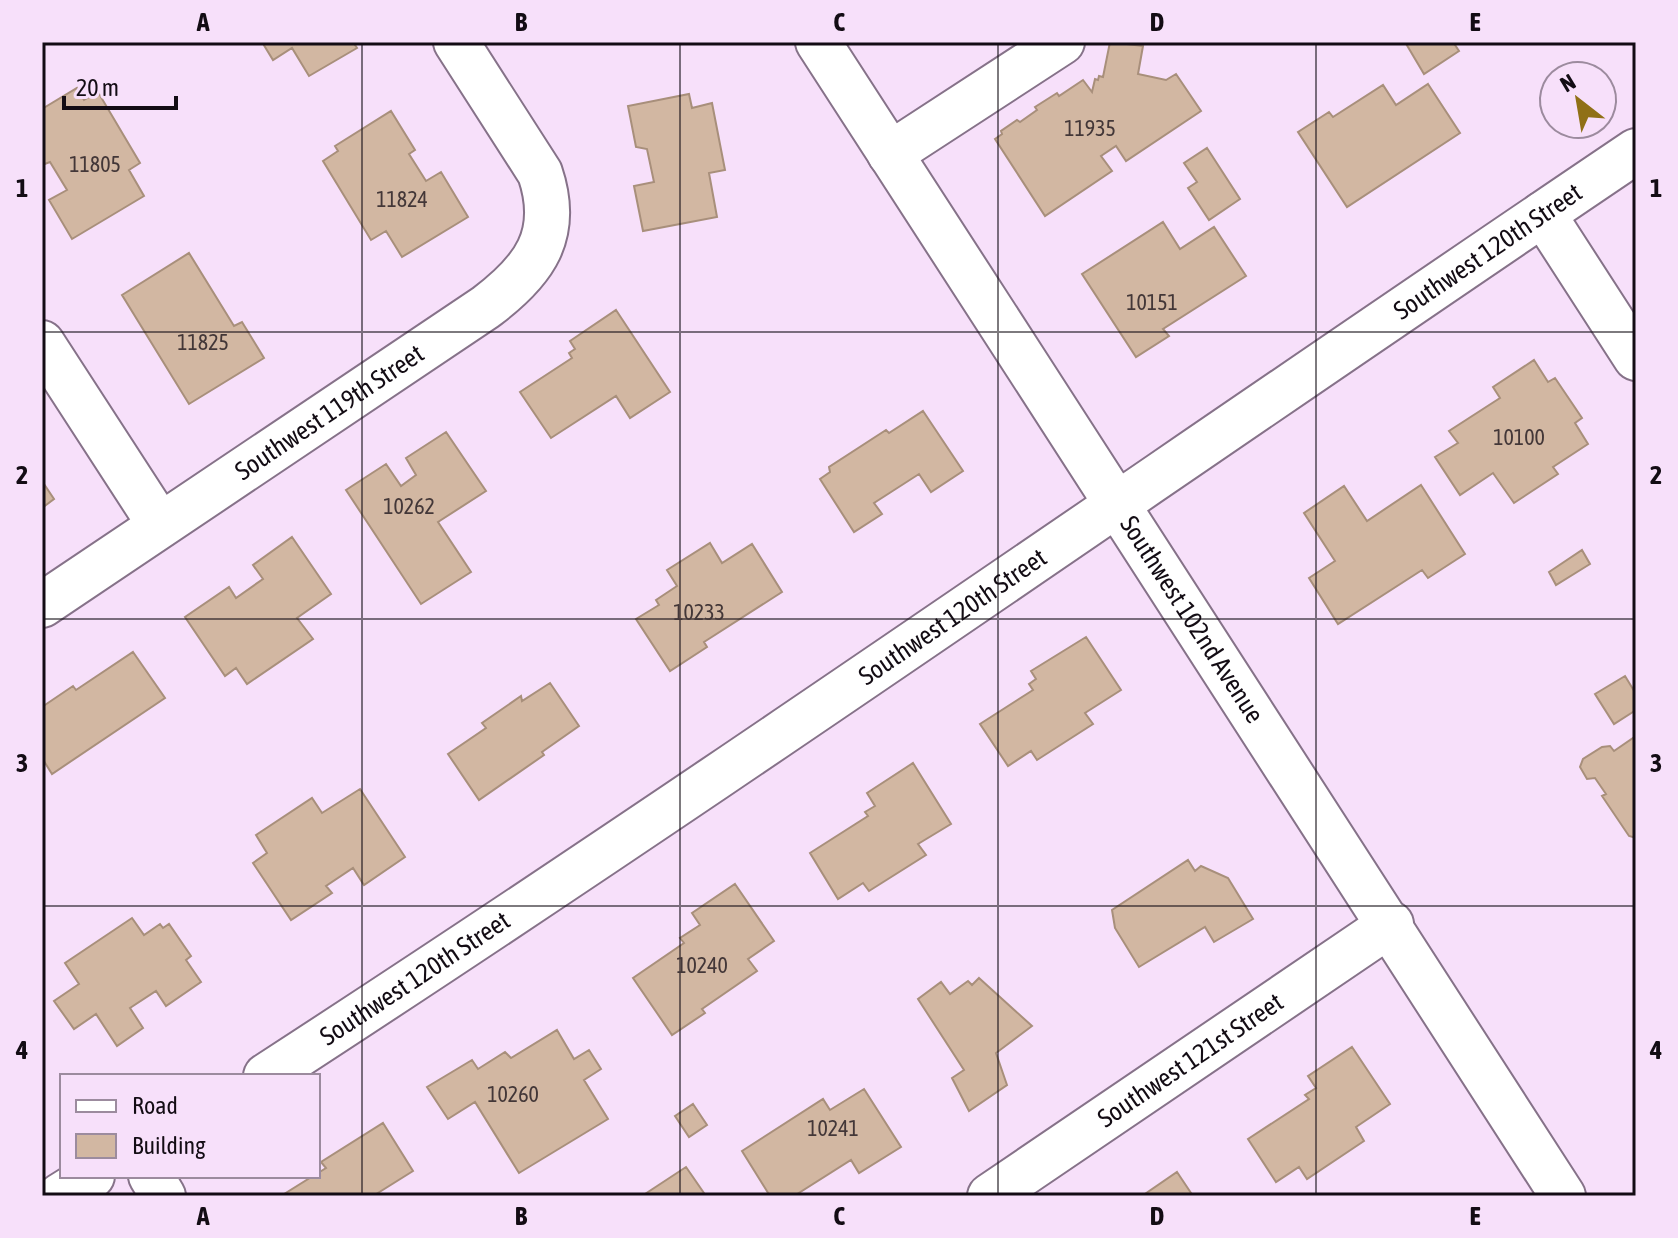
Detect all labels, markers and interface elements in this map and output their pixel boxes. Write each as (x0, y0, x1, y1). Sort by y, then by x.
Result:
text: A (196, 7, 210, 37)
text: B (515, 7, 528, 37)
text: C (833, 7, 845, 37)
text: D (1150, 7, 1164, 37)
text: E (1469, 7, 1481, 37)
scale bar (64, 60, 176, 110)
north arrow (1538, 60, 1618, 140)
text: N (1555, 68, 1580, 97)
text: 20 m (76, 74, 119, 101)
house number: 11935 (1064, 115, 1116, 141)
house number: 11805 (69, 151, 121, 177)
text: 1 (16, 173, 28, 203)
text: 1 (1650, 173, 1662, 203)
street label: Southwest 120th Street (1388, 177, 1587, 326)
house number: 11824 (376, 186, 428, 212)
house number: 10151 (1126, 289, 1178, 315)
house number: 11825 (177, 329, 229, 355)
street label: Southwest 119th Street (229, 338, 429, 486)
house number: 10100 (1493, 424, 1545, 450)
text: 2 (16, 460, 28, 490)
text: 2 (1650, 460, 1662, 490)
house number: 10262 (383, 493, 435, 519)
street label: Southwest 102nd Avenue (1114, 510, 1270, 728)
street label: Southwest 120th Street (853, 542, 1052, 691)
house number: 10233 (673, 599, 725, 625)
text: 3 (16, 748, 28, 778)
text: 3 (1650, 748, 1662, 778)
street label: Southwest 120th Street (314, 905, 515, 1052)
house number: 10240 (676, 952, 728, 978)
street label: Southwest 121st Street (1092, 987, 1289, 1134)
text: 4 (15, 1035, 28, 1065)
text: 4 (1649, 1035, 1662, 1065)
legend (60, 1074, 320, 1178)
house number: 10260 (487, 1081, 539, 1107)
text: Road (132, 1092, 178, 1119)
house number: 10241 (807, 1115, 859, 1141)
text: Building (132, 1132, 206, 1159)
text: A (196, 1201, 210, 1231)
text: B (515, 1201, 528, 1231)
text: C (833, 1201, 845, 1231)
text: D (1150, 1201, 1164, 1231)
text: E (1469, 1201, 1481, 1231)

